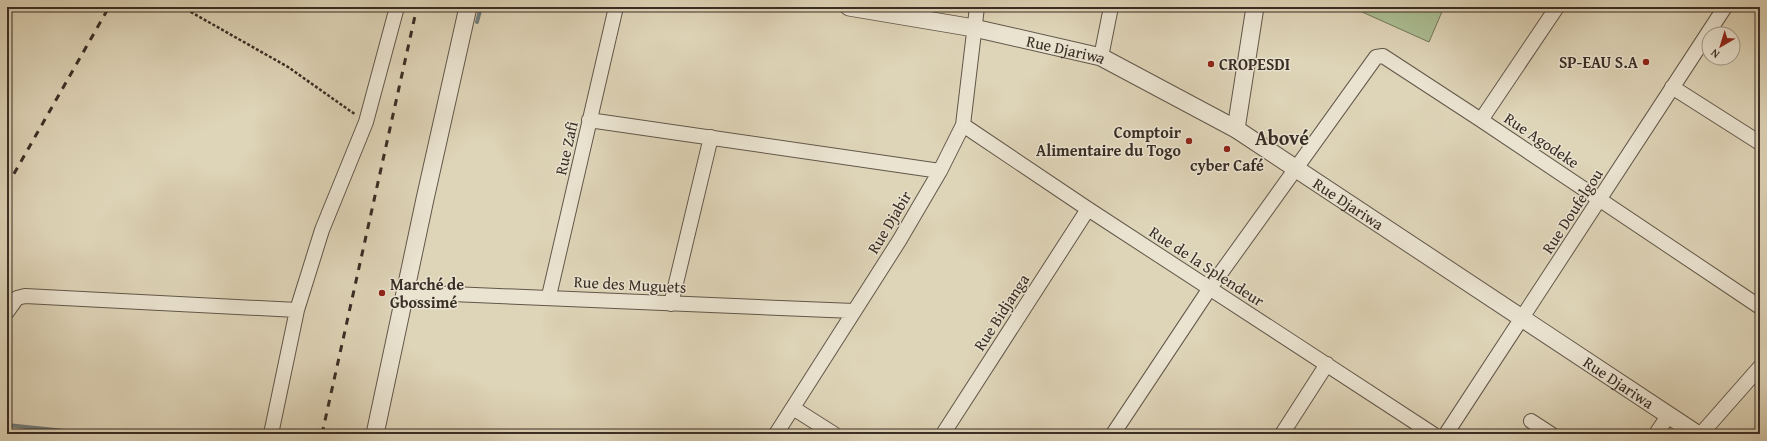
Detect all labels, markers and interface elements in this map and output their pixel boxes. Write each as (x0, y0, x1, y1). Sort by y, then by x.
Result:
north arrow (1701, 26, 1741, 66)
street label: Rue Djariwa (1024, 28, 1111, 70)
text: N (1707, 45, 1723, 62)
place label: SP-EAU S.A (1559, 50, 1639, 74)
place label: CROPESDI (1219, 52, 1290, 76)
marker: SP-EAU S.A (1641, 57, 1651, 67)
marker: CROPESDI (1206, 59, 1216, 69)
street label: Rue Agodeke (1500, 106, 1584, 174)
street label: Rue Zafi (548, 118, 584, 177)
place label: Comptoir Alimentaire du Togo (1036, 120, 1182, 162)
district label: Abové (1255, 123, 1309, 152)
marker: Comptoir Alimentaire du Togo (1184, 136, 1194, 146)
marker: cyber Café (1222, 144, 1232, 154)
place label: cyber Café (1190, 153, 1264, 177)
street label: Rue Doufelgou (1535, 163, 1609, 258)
street label: Rue Djariwa (1308, 171, 1389, 236)
street label: Rue Djabir (861, 186, 917, 258)
street label: Rue de la Splendeur (1145, 220, 1270, 312)
street label: Rue Bidjanga (967, 268, 1035, 355)
street label: Rue des Muguets (573, 269, 687, 299)
place label: Marché de Gbossimé (390, 272, 464, 314)
marker: Marché de Gbossimé (377, 288, 387, 298)
street label: Rue Djariwa (1579, 350, 1659, 415)

